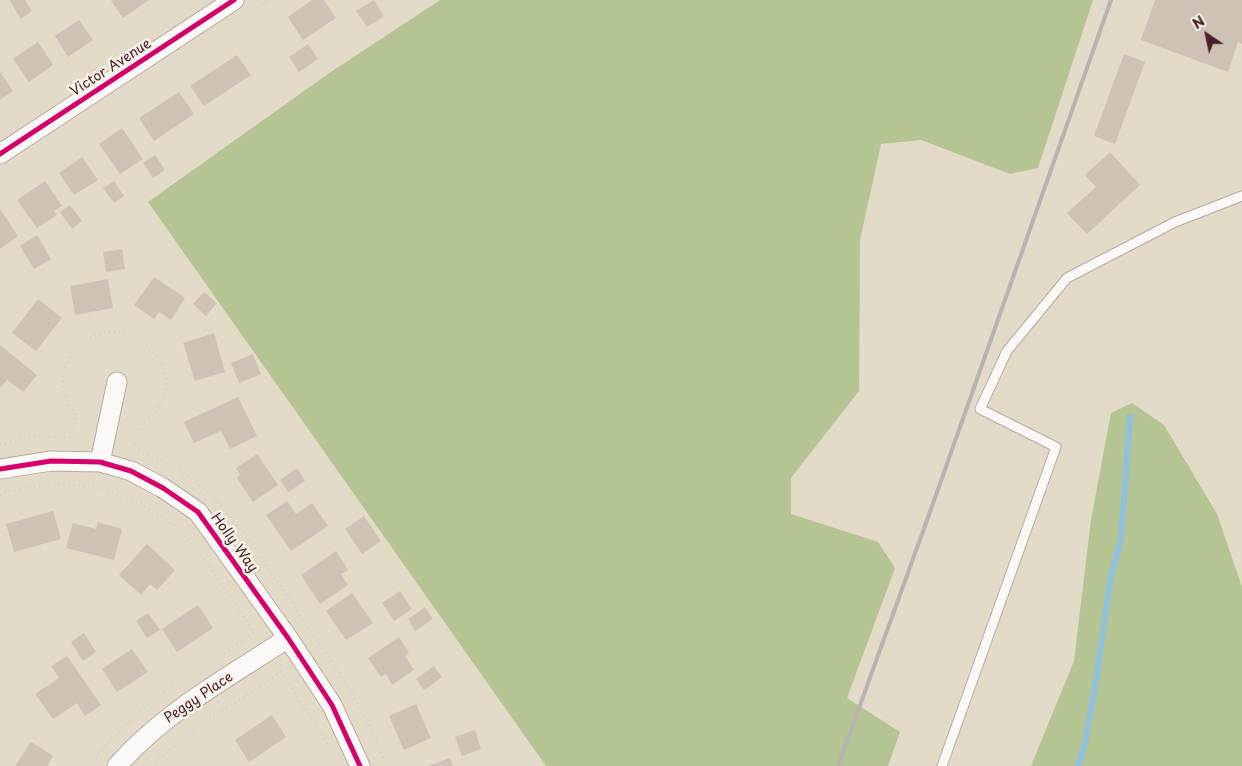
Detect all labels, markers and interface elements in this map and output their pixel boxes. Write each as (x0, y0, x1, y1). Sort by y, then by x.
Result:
north arrow (1182, 10, 1232, 60)
text: N (1188, 10, 1209, 34)
street label: Victor Avenue (67, 36, 155, 100)
street label: Holly Way (207, 510, 261, 576)
street label: Peggy Place (162, 669, 236, 727)

